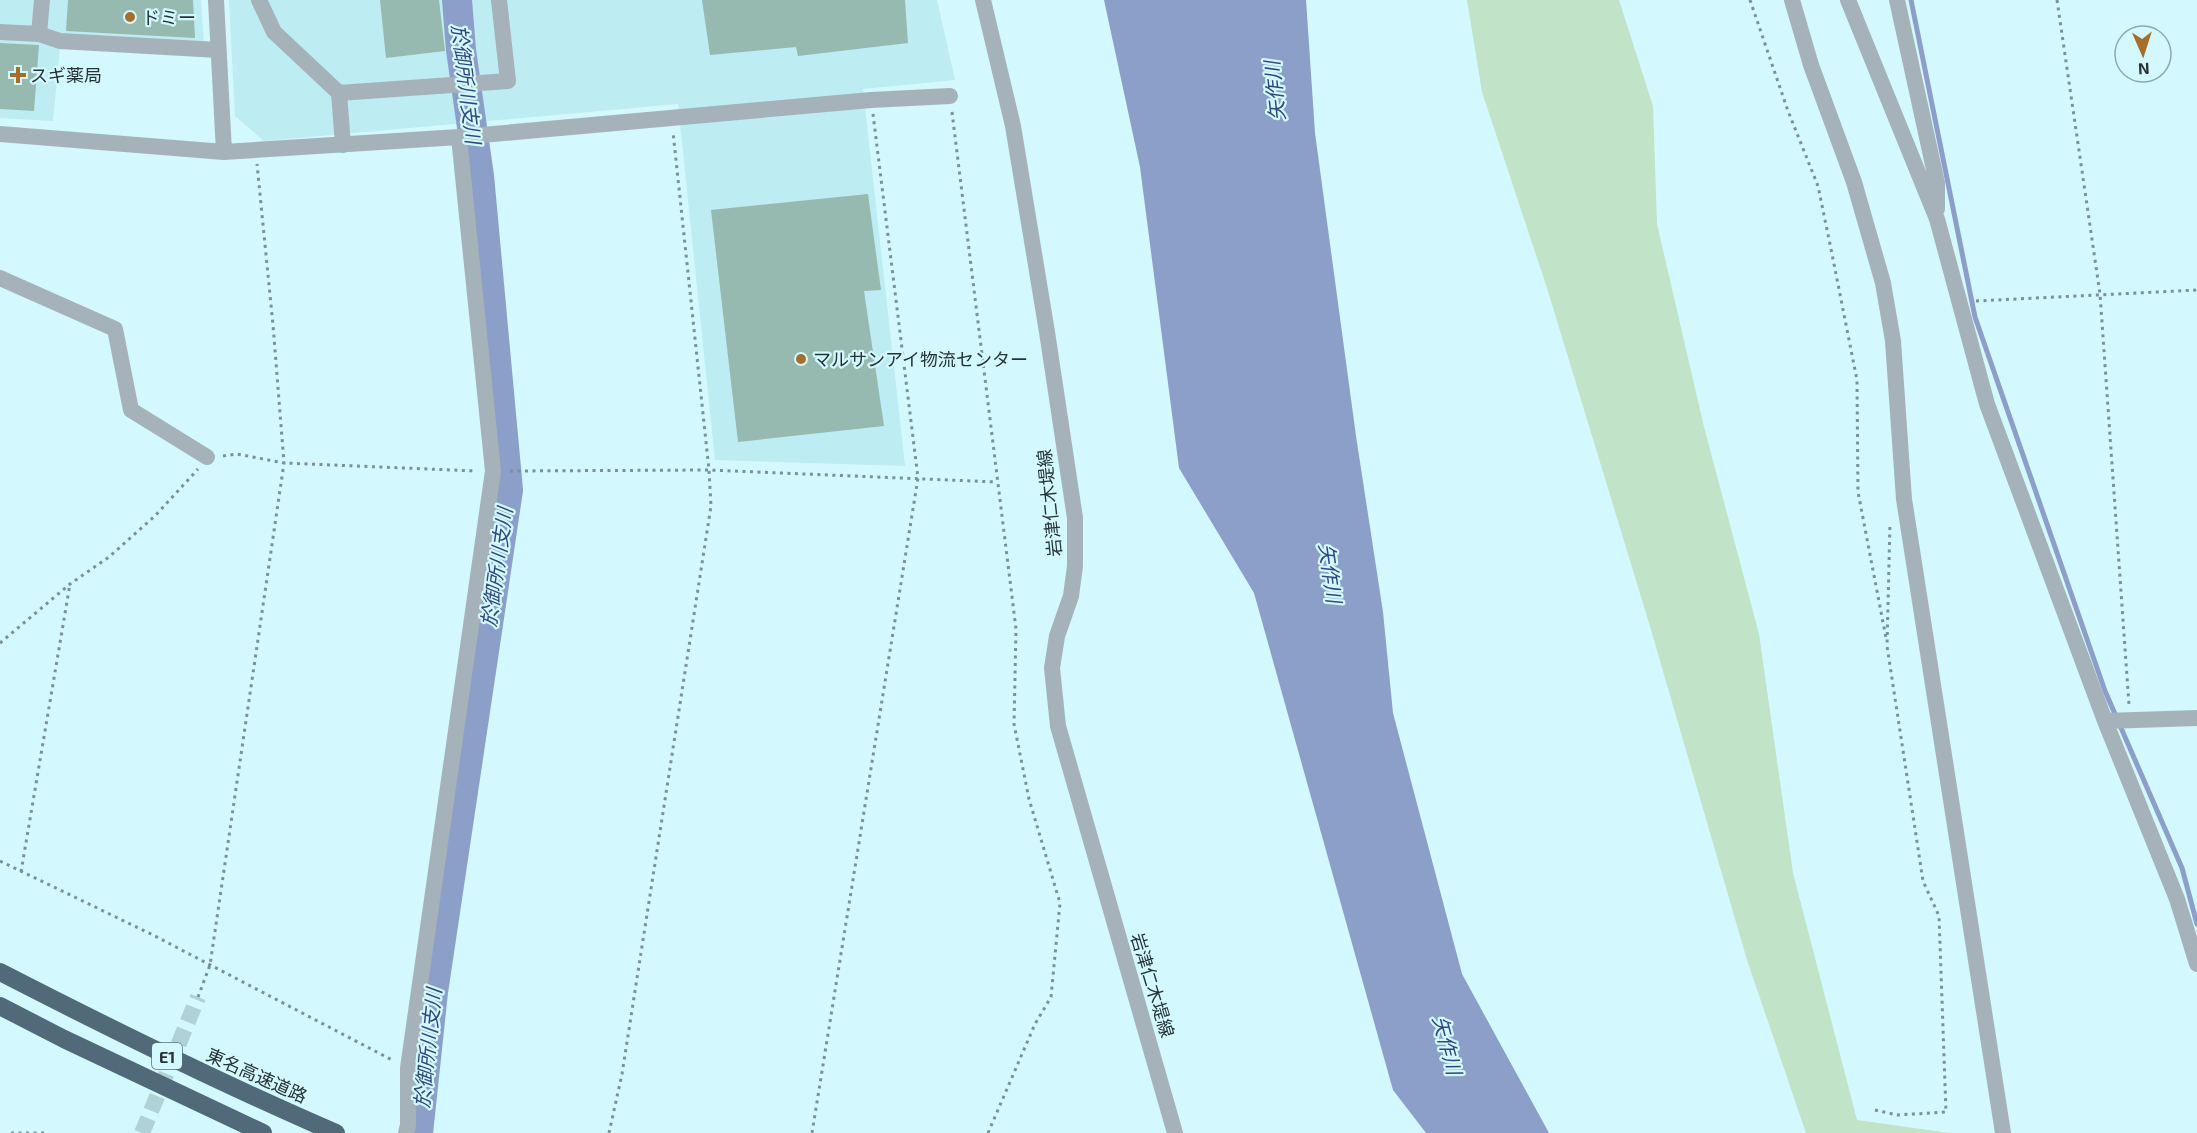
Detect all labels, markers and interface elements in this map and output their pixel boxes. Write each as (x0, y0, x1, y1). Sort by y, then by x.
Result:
place label: ドミー (142, 6, 196, 28)
marker: ドミー (123, 10, 137, 24)
water label: 於御所川支川 (448, 23, 486, 147)
north arrow (2113, 24, 2173, 84)
water label: 矢作川 (1259, 58, 1289, 122)
text: N (2138, 60, 2150, 79)
place label: スギ薬局 (30, 64, 102, 86)
marker: スギ薬局 (11, 68, 25, 82)
place label: マルサンアイ物流センター (813, 348, 1028, 370)
marker: マルサンアイ物流センター (794, 352, 808, 366)
street label: 岩津仁木堤線 (1032, 448, 1066, 558)
water label: 於御所川支川 (476, 504, 517, 628)
water label: 矢作川 (1315, 542, 1347, 606)
street label: 岩津仁木堤線 (1127, 930, 1179, 1040)
water label: 於御所川支川 (409, 985, 445, 1109)
water label: 矢作川 (1429, 1013, 1468, 1079)
road number: E1 (152, 1043, 182, 1069)
street label: 東名高速道路 (203, 1043, 311, 1107)

